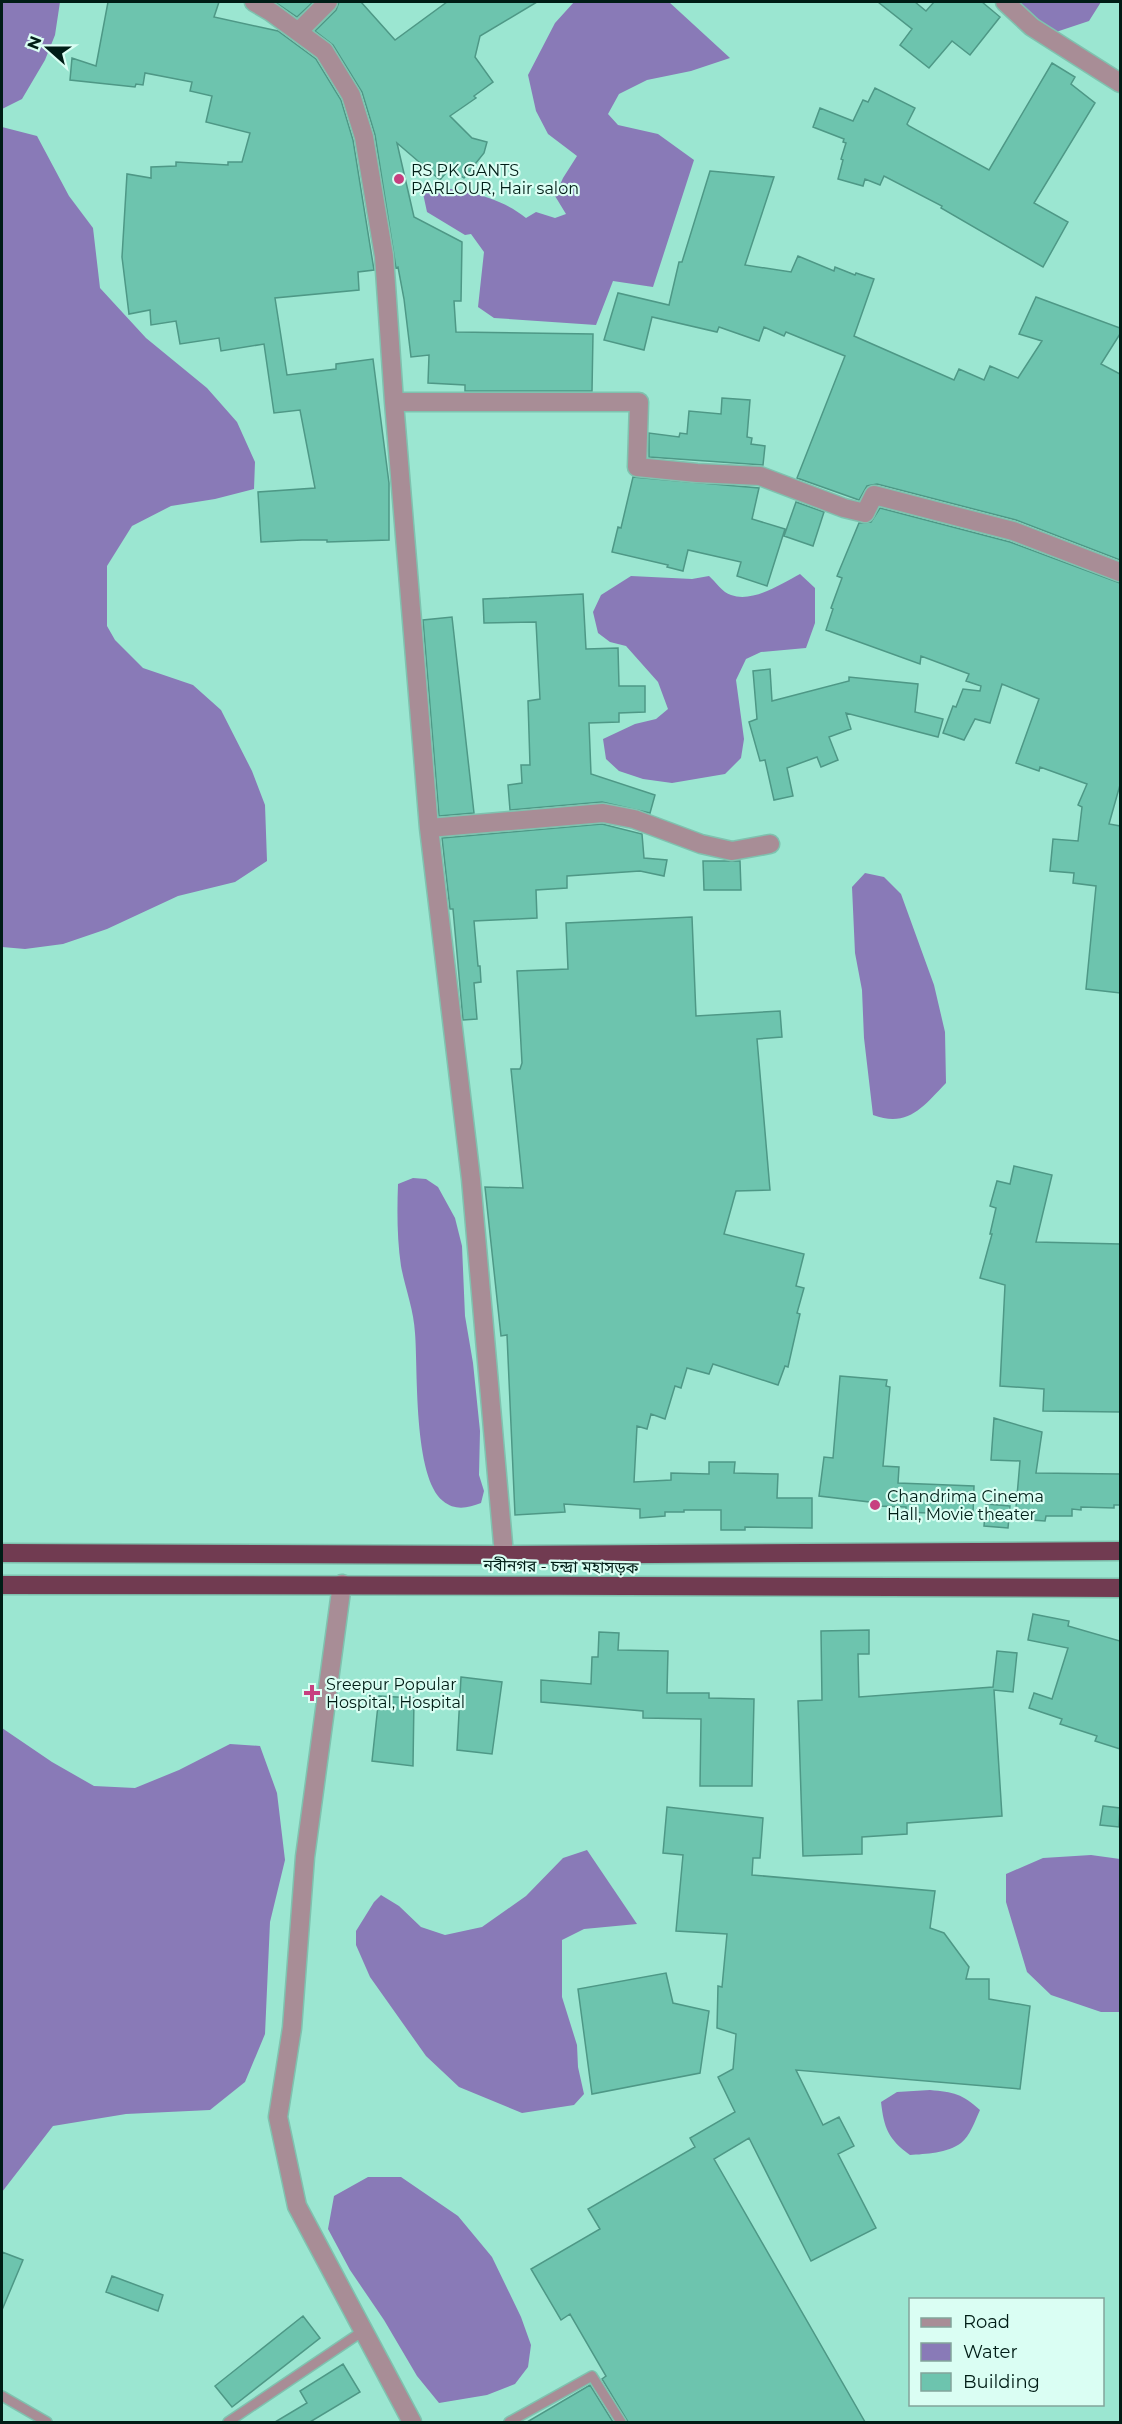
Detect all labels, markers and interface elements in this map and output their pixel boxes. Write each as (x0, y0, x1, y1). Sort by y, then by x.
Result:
north arrow (18, 18, 78, 78)
text: N (23, 33, 46, 52)
place label: RS PK GANTS PARLOUR, Hair salon (411, 161, 579, 198)
marker: RS PK GANTS PARLOUR, Hair salon (392, 172, 406, 186)
place label: Chandrima Cinema Hall, Movie theater (887, 1487, 1044, 1524)
marker: Chandrima Cinema Hall, Movie theater (868, 1498, 882, 1512)
street label: নবীনগর - চন্দ্রা মহাসড়ক (482, 1556, 640, 1577)
place label: Sreepur Popular Hospital, Hospital (326, 1675, 465, 1712)
marker: Sreepur Popular Hospital, Hospital (303, 1684, 321, 1702)
legend (909, 2298, 1104, 2406)
text: Road (963, 2311, 1010, 2333)
text: Water (963, 2341, 1018, 2363)
text: Building (963, 2371, 1040, 2393)

